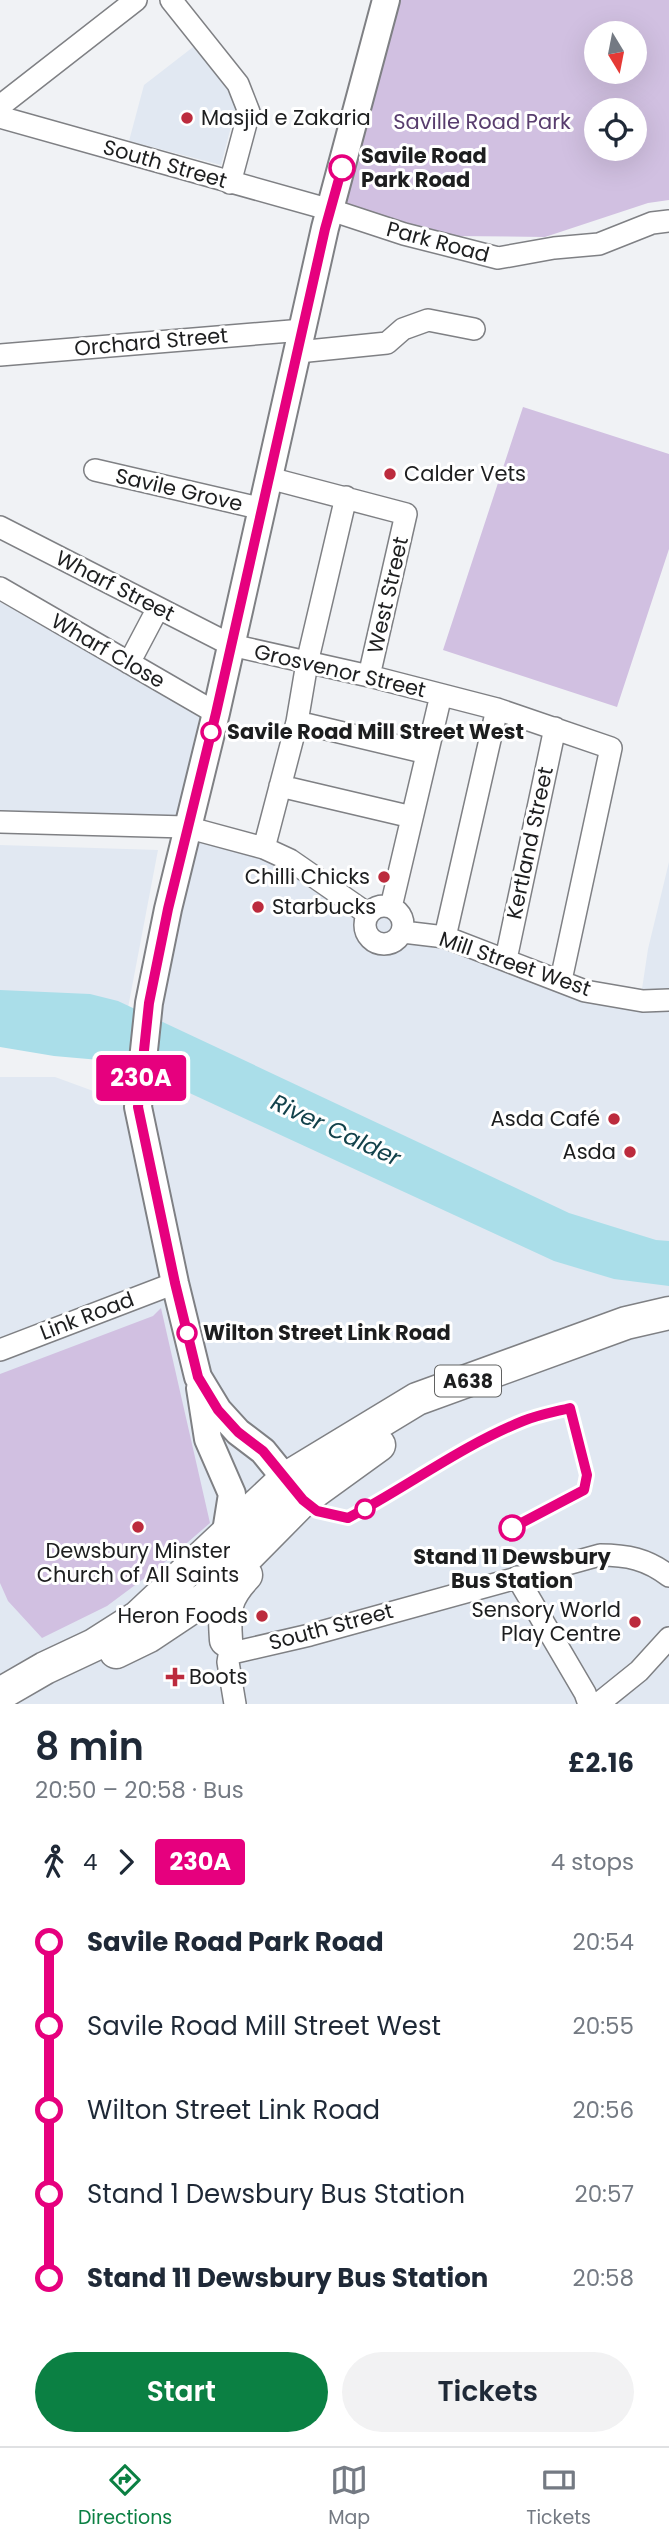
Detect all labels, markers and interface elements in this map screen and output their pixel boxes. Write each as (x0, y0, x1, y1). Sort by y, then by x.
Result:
north arrow (584, 21, 648, 84)
map controls (584, 21, 647, 161)
button: locate (584, 98, 647, 161)
place label: Masjid e Zakaria (201, 103, 371, 132)
park label: Saville Road Park (393, 107, 571, 136)
marker: Masjid e Zakaria (179, 110, 195, 126)
street label: South Street (100, 132, 230, 195)
place label: Savile Road Park Road (361, 141, 487, 194)
marker: Savile Road Park Road (329, 155, 355, 181)
street label: Park Road (384, 214, 493, 269)
street label: Orchard Street (73, 320, 229, 363)
place label: Calder Vets (404, 459, 526, 488)
street label: Savile Grove (113, 461, 246, 518)
marker: Calder Vets (382, 466, 398, 482)
street label: West Street (360, 534, 415, 656)
street label: Wharf Street (51, 543, 180, 628)
street label: Wharf Close (46, 606, 171, 695)
street label: Grosvenor Street (252, 637, 429, 704)
place label: Savile Road Mill Street West (227, 717, 524, 746)
marker: Savile Road Mill Street West (201, 722, 221, 742)
street label: Kertland Street (499, 764, 560, 922)
place label: Chilli Chicks (245, 862, 370, 891)
marker: Chilli Chicks (376, 869, 392, 885)
place label: Starbucks (272, 892, 376, 921)
marker: Starbucks (250, 899, 266, 915)
street label: Mill Street West (436, 924, 595, 1003)
line badge: 230A (92, 1055, 190, 1101)
text: 230A (110, 1061, 172, 1094)
water label: River Calder (266, 1086, 407, 1175)
place label: Asda Café (491, 1104, 600, 1133)
marker: Asda Café (606, 1111, 622, 1127)
place label: Asda (562, 1137, 616, 1166)
marker: Asda (622, 1144, 638, 1160)
street label: Link Road (36, 1284, 138, 1347)
place label: Wilton Street Link Road (203, 1318, 451, 1347)
marker: Wilton Street Link Road (177, 1323, 197, 1343)
road number: A638 (435, 1366, 501, 1396)
unlabelled marker (355, 1499, 375, 1519)
marker: Stand 11 Dewsbury Bus Station (499, 1515, 525, 1541)
marker: Dewsbury Minster Church of All Saints (130, 1519, 146, 1535)
place label: Dewsbury Minster Church of All Saints (37, 1536, 239, 1589)
place label: Stand 11 Dewsbury Bus Station (413, 1542, 612, 1595)
place label: Sensory World Play Centre (471, 1595, 621, 1648)
street label: South Street (266, 1596, 396, 1657)
place label: Heron Foods (118, 1601, 248, 1630)
marker: Heron Foods (254, 1608, 270, 1624)
marker: Sensory World Play Centre (627, 1614, 643, 1630)
place label: Boots (189, 1662, 247, 1691)
marker: Boots (167, 1669, 183, 1685)
text: 8 min (35, 1720, 144, 1773)
text: £2.16 (568, 1745, 634, 1781)
text: 20:50 – 20:58 · Bus (35, 1774, 244, 1806)
icon: walk (35, 1843, 73, 1881)
icon: forward (107, 1843, 145, 1881)
text: 230A (169, 1845, 231, 1878)
text: 4 (83, 1846, 97, 1878)
text: 4 stops (551, 1846, 634, 1878)
text: Savile Road Park Road (87, 1924, 384, 1960)
text: 20:54 (573, 1926, 634, 1958)
text: Savile Road Mill Street West (87, 2008, 441, 2044)
text: 20:55 (573, 2010, 634, 2042)
text: Wilton Street Link Road (87, 2092, 380, 2128)
text: 20:56 (572, 2094, 634, 2126)
text: Stand 1 Dewsbury Bus Station (87, 2176, 465, 2212)
text: 20:57 (574, 2178, 634, 2210)
text: Stand 11 Dewsbury Bus Station (87, 2260, 488, 2296)
text: 20:58 (572, 2262, 634, 2294)
button: Start (35, 2352, 328, 2432)
button: Tickets (342, 2352, 634, 2432)
tab: Directions (78, 2461, 172, 2532)
tab: Map (328, 2461, 370, 2532)
tab: Tickets (526, 2461, 591, 2532)

